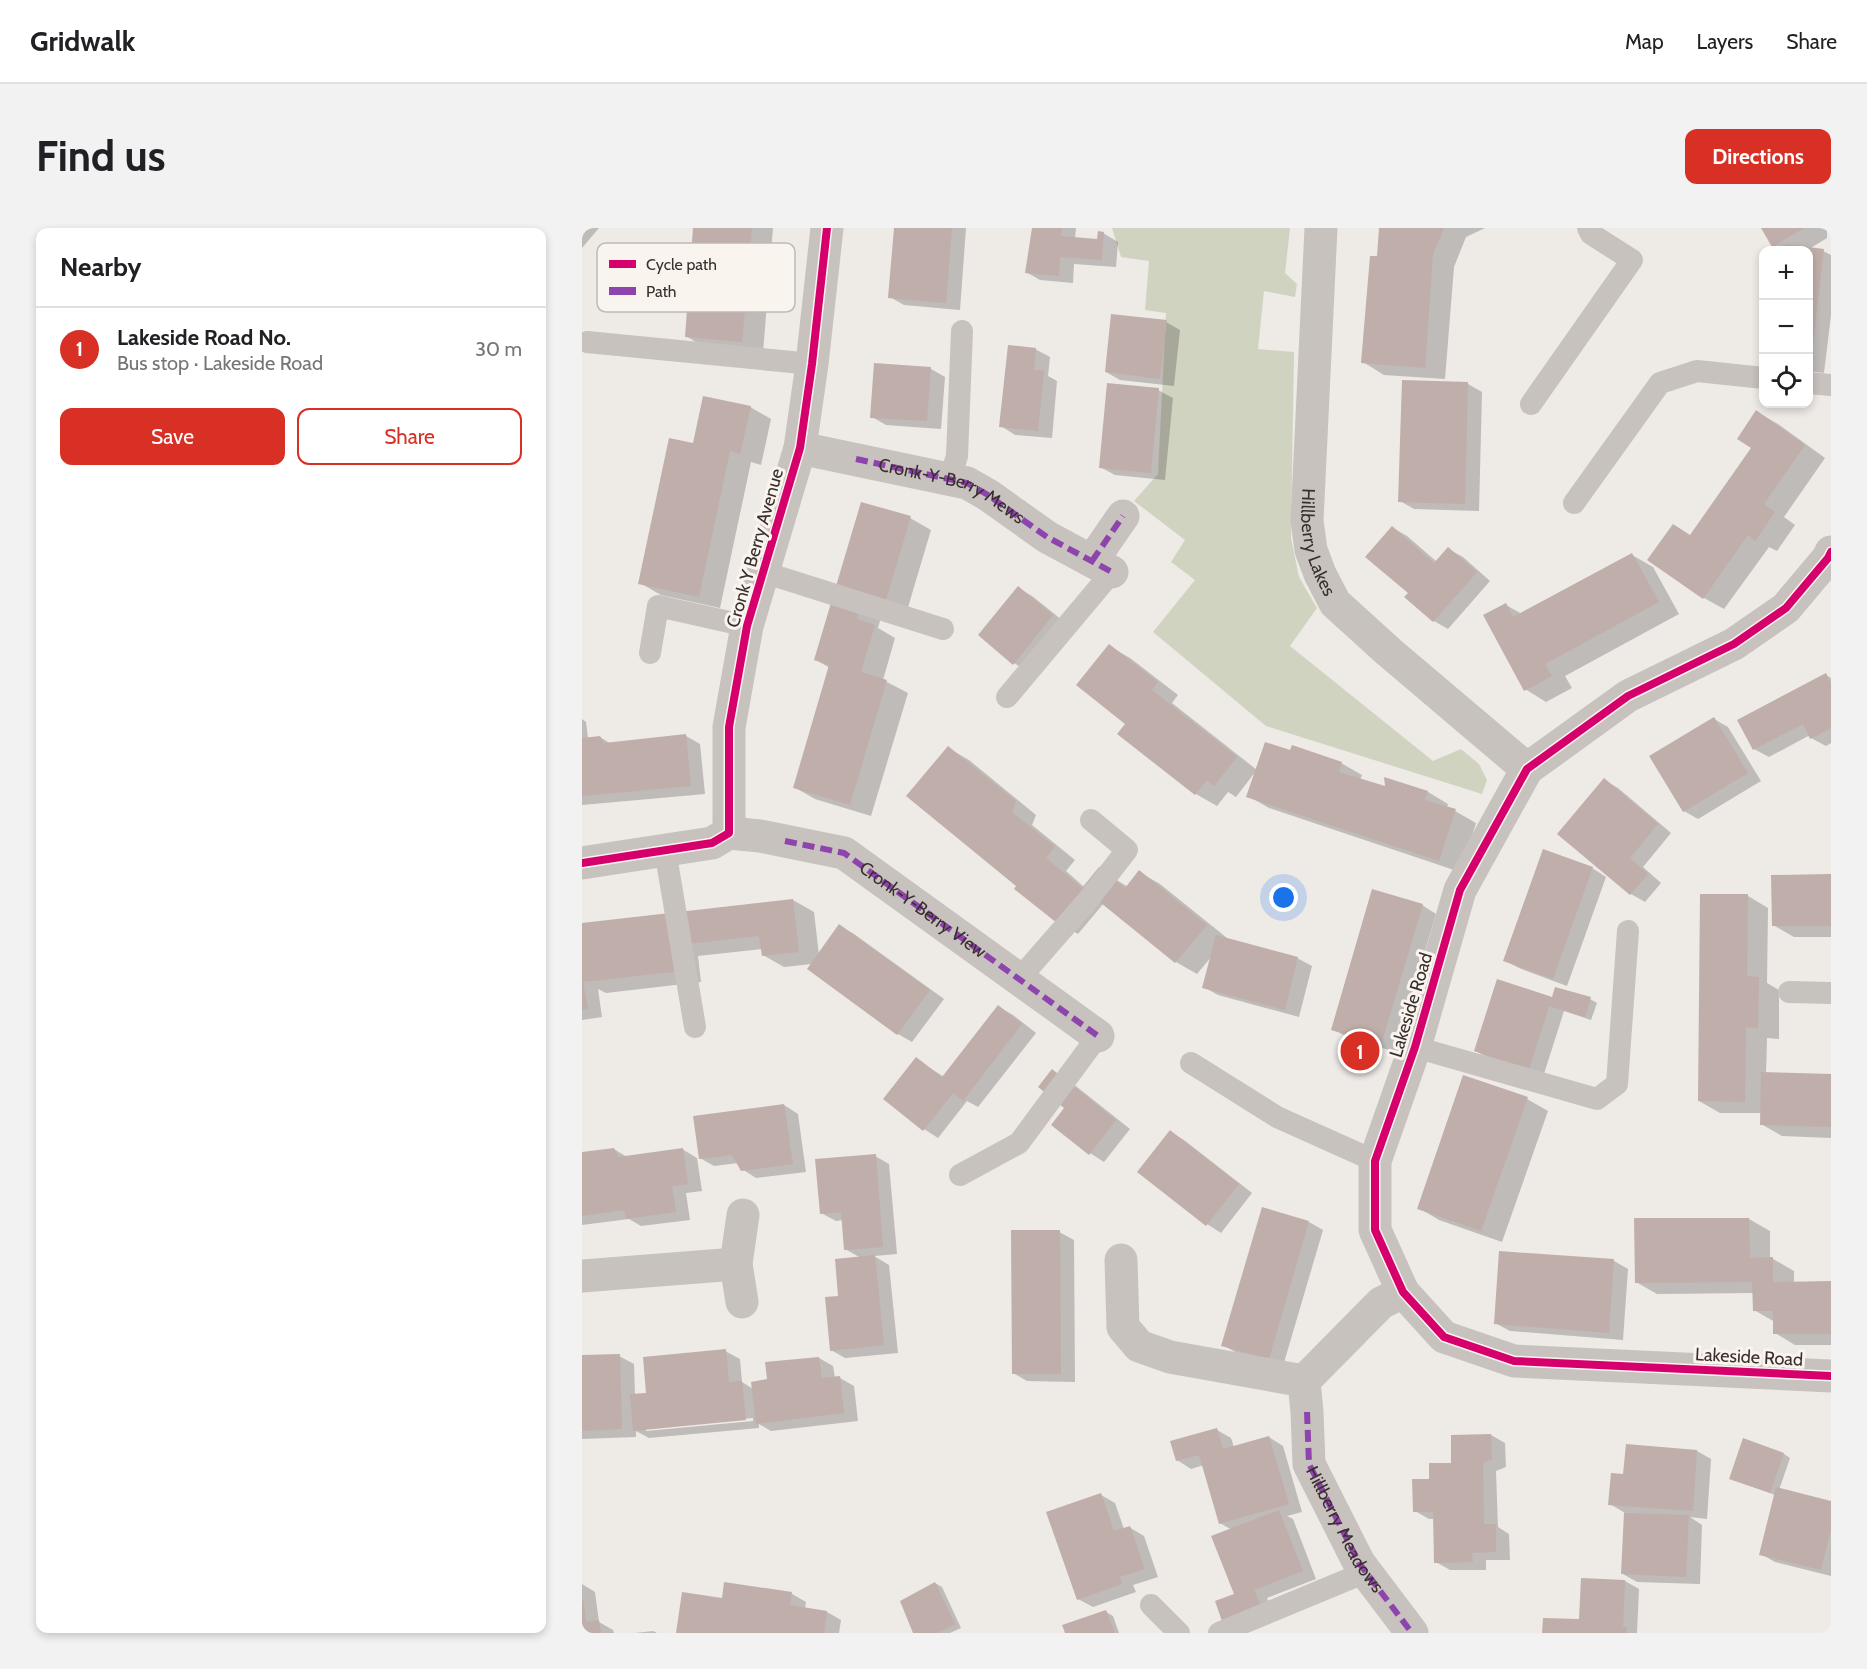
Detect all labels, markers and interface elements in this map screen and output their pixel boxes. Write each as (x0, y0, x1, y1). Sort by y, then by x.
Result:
text: Gridwalk (30, 24, 135, 58)
text: Map (1625, 29, 1664, 54)
text: Layers (1697, 29, 1753, 54)
text: Share (1786, 29, 1837, 54)
button: Directions (1685, 129, 1831, 184)
text: Find us (36, 130, 165, 182)
legend (597, 243, 795, 312)
map controls (1759, 246, 1813, 408)
button: + (1759, 246, 1813, 300)
text: Nearby (60, 251, 141, 283)
text: Cycle path (646, 255, 717, 274)
text: Path (646, 282, 677, 301)
button: − (1759, 300, 1813, 354)
text: Lakeside Road No. (117, 324, 291, 351)
text: 1 (76, 337, 83, 361)
text: 30 m (475, 337, 522, 361)
text: Bus stop · Lakeside Road (117, 351, 323, 375)
button: locate (1759, 354, 1813, 408)
button: Save (60, 408, 285, 465)
button: Share (297, 408, 522, 465)
street label: Cronk-Y-Berry Mews (876, 454, 1029, 529)
street label: Cronk Y Berry Avenue (722, 466, 788, 630)
street label: Hillberry Lakes (1296, 488, 1340, 600)
street label: Cronk-Y-Berry View (855, 857, 990, 963)
your location (1269, 883, 1298, 912)
street label: Lakeside Road (1385, 950, 1437, 1060)
pin: 1 (1340, 1028, 1380, 1074)
street label: Lakeside Road (1694, 1343, 1804, 1371)
street label: Hillberry Meadows (1301, 1463, 1388, 1597)

